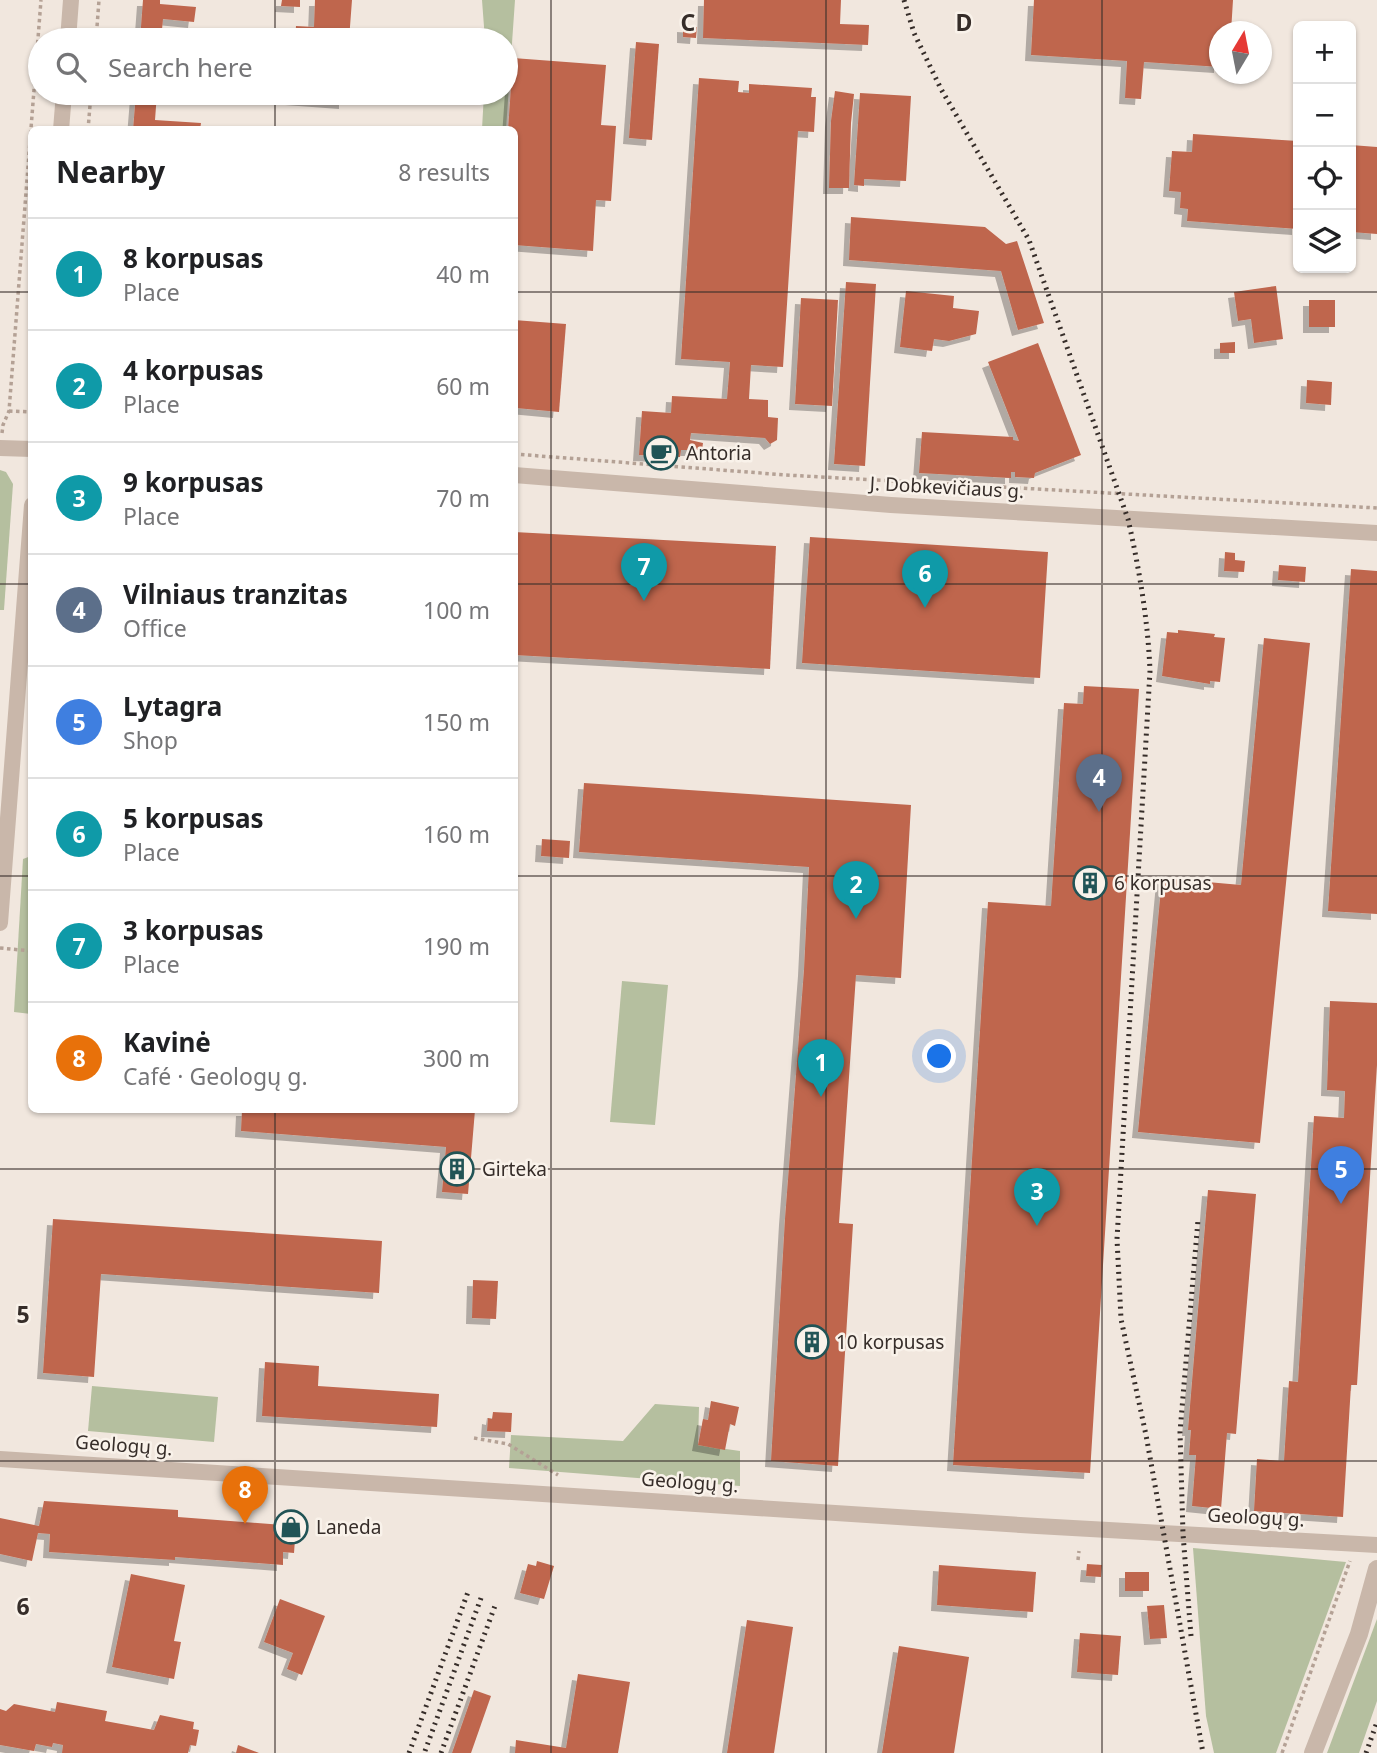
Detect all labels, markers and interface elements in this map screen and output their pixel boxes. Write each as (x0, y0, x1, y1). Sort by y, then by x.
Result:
text: C (681, 6, 696, 38)
text: D (956, 6, 972, 38)
north arrow (1209, 21, 1272, 84)
map controls (1293, 21, 1356, 273)
button: + (1293, 21, 1356, 84)
search box (28, 28, 518, 105)
icon: search (52, 48, 90, 86)
text: Search here (108, 49, 253, 85)
button: − (1293, 84, 1356, 147)
button: locate (1293, 147, 1356, 210)
text: Nearby (56, 151, 165, 192)
text: 8 results (398, 156, 490, 188)
button: layers (1293, 210, 1356, 273)
text: 8 korpusas (123, 240, 264, 276)
text: 1 (72, 258, 86, 290)
text: 40 m (436, 258, 490, 290)
text: Place (123, 276, 180, 308)
text: 4 korpusas (123, 352, 264, 388)
text: 2 (72, 370, 86, 402)
text: 60 m (436, 370, 490, 402)
text: Place (123, 388, 180, 420)
cafe icon: Antoria (642, 434, 680, 472)
place label: Antoria (686, 440, 752, 466)
text: 9 korpusas (123, 464, 264, 500)
street label: J. Dobkevičiaus g. (867, 470, 1025, 504)
text: 3 (72, 482, 86, 514)
text: 70 m (436, 482, 490, 514)
text: Place (123, 500, 180, 532)
pin: 7 (621, 543, 667, 601)
pin: 6 (902, 550, 948, 608)
text: Vilniaus tranzitas (123, 576, 348, 612)
text: 4 (72, 594, 86, 626)
text: 100 m (423, 594, 490, 626)
text: Office (123, 612, 187, 644)
text: Lytagra (123, 688, 222, 724)
text: 5 (72, 706, 86, 738)
text: 150 m (423, 706, 490, 738)
text: Shop (123, 724, 178, 756)
pin: 4 (1076, 754, 1122, 812)
text: 5 korpusas (123, 800, 264, 836)
text: 6 (72, 818, 86, 850)
text: 160 m (423, 818, 490, 850)
text: Place (123, 836, 180, 868)
pin: 2 (833, 861, 879, 919)
building icon: 6 korpusas (1071, 864, 1109, 902)
place label: 6 korpusas (1114, 870, 1212, 896)
text: 3 korpusas (123, 912, 264, 948)
text: 7 (72, 930, 86, 962)
text: 190 m (423, 930, 490, 962)
text: Place (123, 948, 180, 980)
text: Kavinė (123, 1024, 211, 1060)
pin: 1 (798, 1039, 844, 1097)
your location (922, 1039, 956, 1073)
text: 8 (72, 1042, 86, 1074)
text: 300 m (423, 1042, 490, 1074)
text: Café · Geologų g. (123, 1060, 308, 1092)
pin: 5 (1318, 1146, 1364, 1204)
building icon: Girteka (438, 1150, 476, 1188)
place label: Girteka (482, 1156, 547, 1182)
pin: 3 (1014, 1168, 1060, 1226)
text: 5 (16, 1298, 30, 1330)
building icon: 10 korpusas (793, 1323, 831, 1361)
place label: 10 korpusas (836, 1329, 944, 1355)
street label: Geologų g. (74, 1429, 174, 1461)
pin: 8 (222, 1466, 268, 1524)
street label: Geologų g. (640, 1466, 740, 1498)
street label: Geologų g. (1207, 1501, 1305, 1533)
shop icon: Laneda (272, 1508, 310, 1546)
place label: Laneda (316, 1514, 381, 1540)
text: 6 (16, 1590, 30, 1622)

